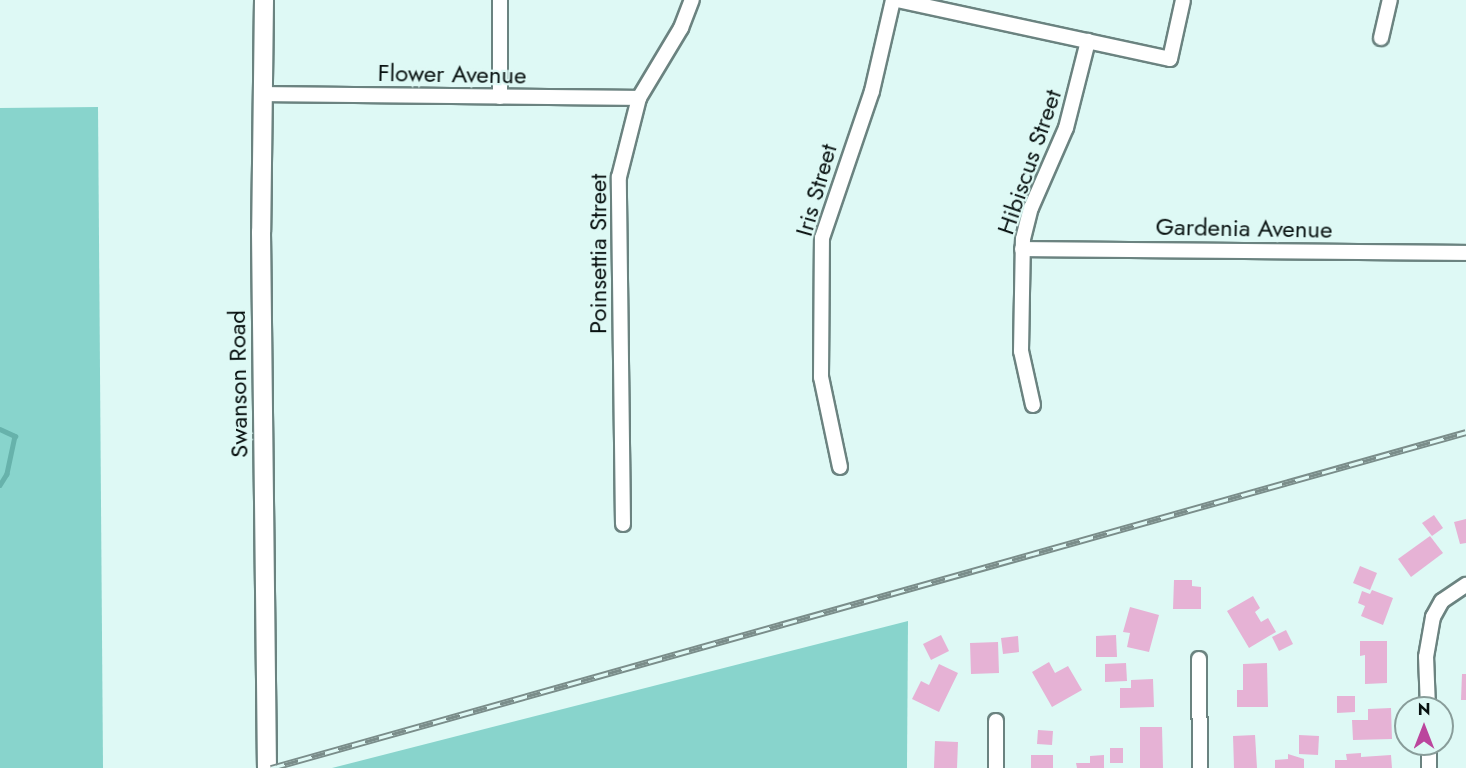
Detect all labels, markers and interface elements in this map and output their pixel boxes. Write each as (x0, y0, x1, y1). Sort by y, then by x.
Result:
street label: Flower Avenue (377, 58, 527, 90)
street label: Hibiscus Street (991, 86, 1067, 238)
street label: Iris Street (789, 141, 843, 239)
street label: Poinsettia Street (584, 174, 612, 334)
street label: Gardenia Avenue (1155, 212, 1333, 244)
street label: Swanson Road (222, 310, 254, 458)
north arrow (1394, 696, 1454, 756)
text: N (1418, 698, 1430, 721)

